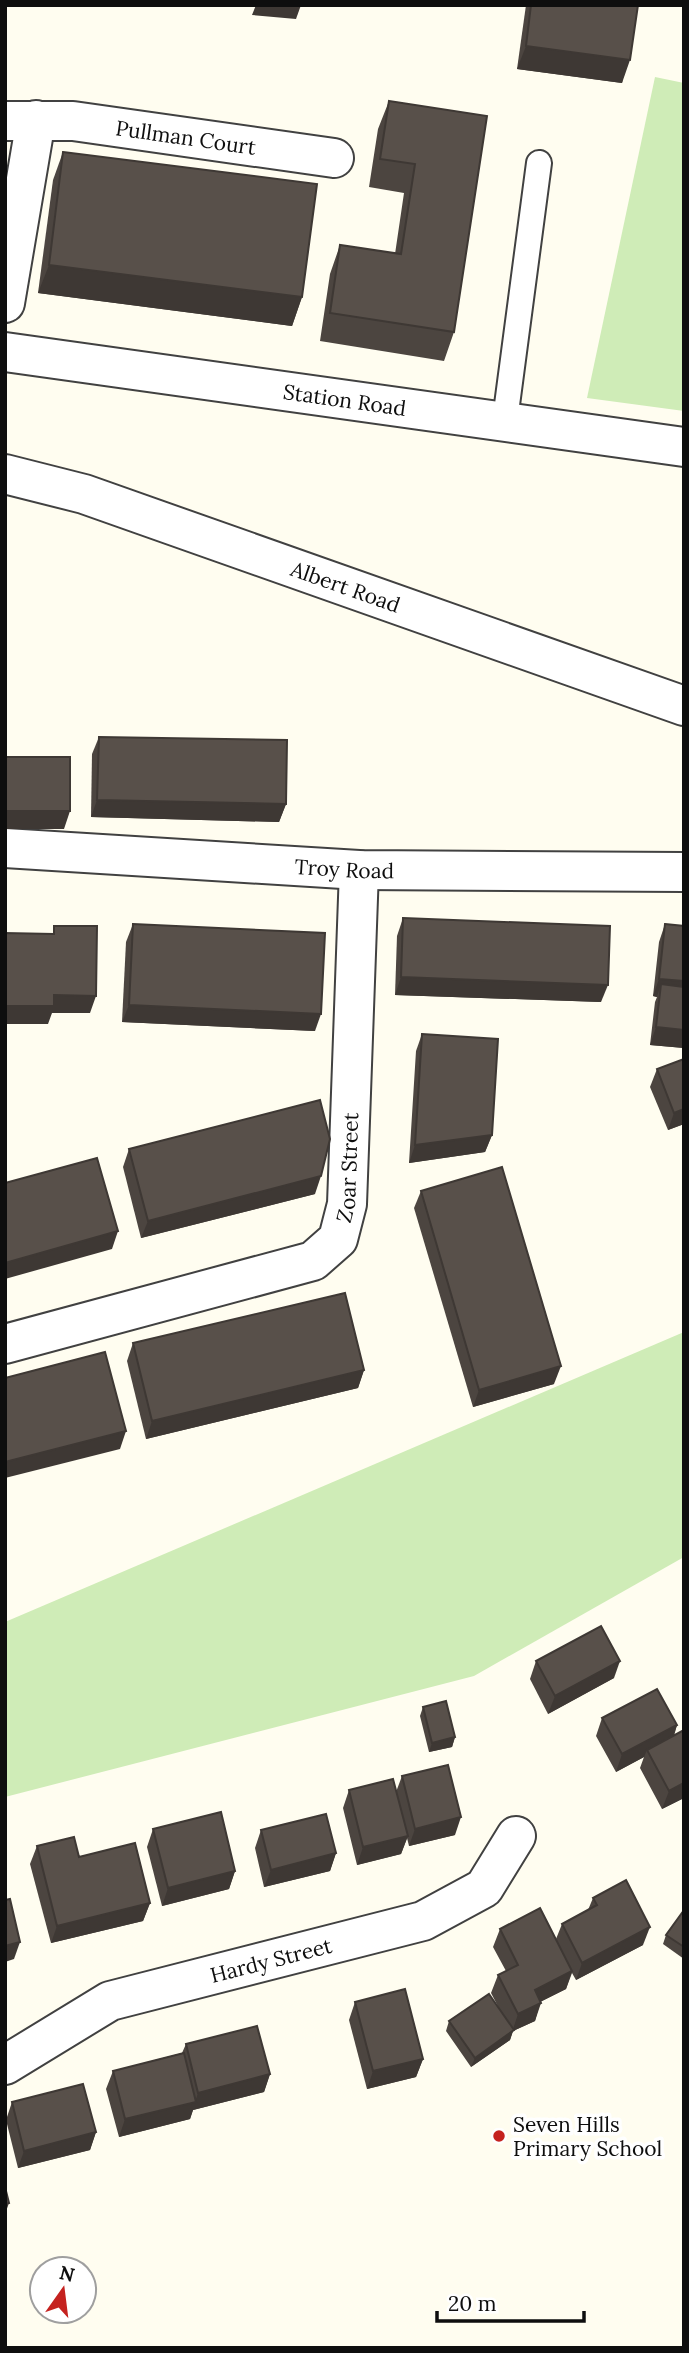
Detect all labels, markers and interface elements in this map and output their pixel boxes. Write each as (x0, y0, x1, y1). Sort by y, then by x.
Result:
street label: Pullman Court (114, 114, 259, 160)
street label: Station Road (281, 378, 408, 421)
street label: Albert Road (286, 554, 404, 618)
street label: Troy Road (294, 853, 394, 884)
street label: Zoar Street (329, 1111, 364, 1225)
street label: Hardy Street (207, 1931, 335, 1988)
place label: Seven Hills Primary School (513, 2111, 662, 2162)
marker: Seven Hills Primary School (491, 2128, 507, 2144)
north arrow (28, 2255, 98, 2325)
text: N (57, 2260, 77, 2287)
scale bar (437, 2280, 584, 2324)
text: 20 m (448, 2290, 497, 2317)

